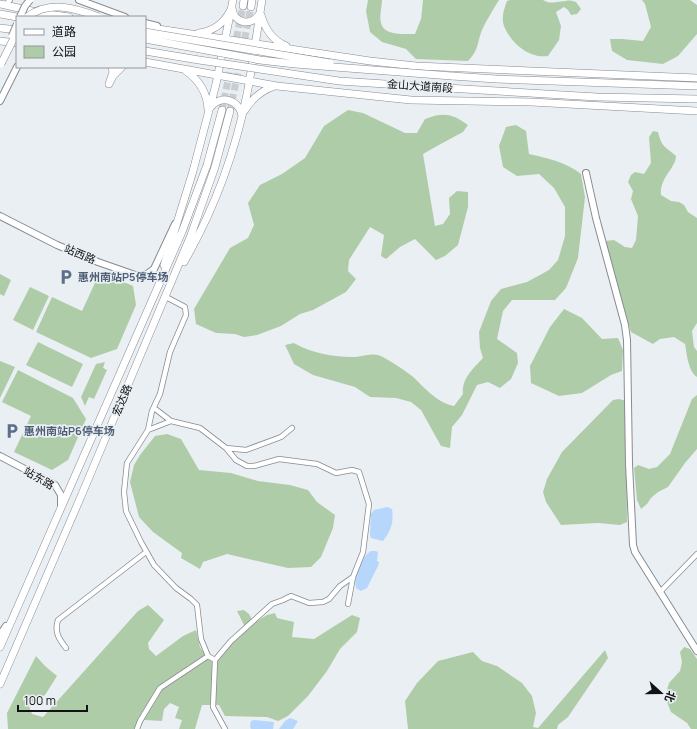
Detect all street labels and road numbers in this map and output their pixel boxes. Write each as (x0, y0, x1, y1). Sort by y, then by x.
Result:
street label: 金山大道南段 (387, 76, 453, 95)
street label: 站西路 (62, 240, 98, 267)
street label: 宏达路 (108, 382, 135, 418)
street label: 站东路 (21, 463, 57, 492)

